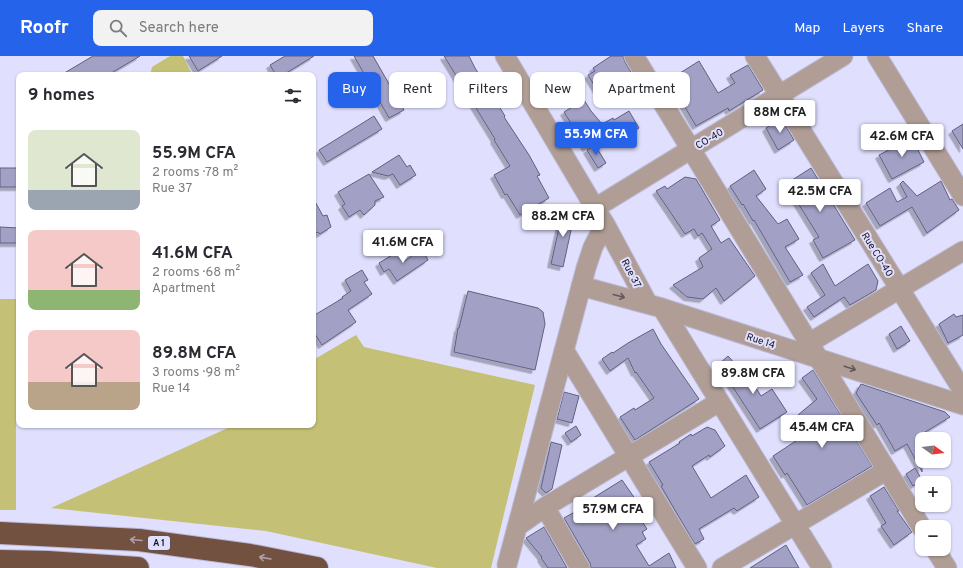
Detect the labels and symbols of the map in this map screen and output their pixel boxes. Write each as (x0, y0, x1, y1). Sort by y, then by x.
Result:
pin: 88M CFA (743, 100, 817, 134)
pin: 55.9M CFA (550, 122, 642, 156)
pin: 42.6M CFA (856, 124, 948, 158)
street label: CO-40 (693, 126, 726, 153)
pin: 42.5M CFA (774, 179, 866, 213)
pin: 88.2M CFA (517, 204, 609, 238)
pin: 41.6M CFA (357, 230, 449, 264)
street label: Rue CO-40 (858, 230, 895, 279)
street label: Rue 37 (618, 257, 644, 290)
one-way arrow (612, 293, 625, 300)
street label: Rue 14 (744, 331, 777, 352)
pin: 89.8M CFA (707, 361, 799, 395)
one-way arrow (843, 365, 856, 372)
pin: 45.4M CFA (776, 415, 868, 449)
north arrow (915, 432, 951, 468)
pin: 57.9M CFA (567, 497, 659, 531)
road number: A 1 (148, 536, 170, 550)
one-way arrow (130, 537, 143, 544)
one-way arrow (259, 554, 272, 562)

